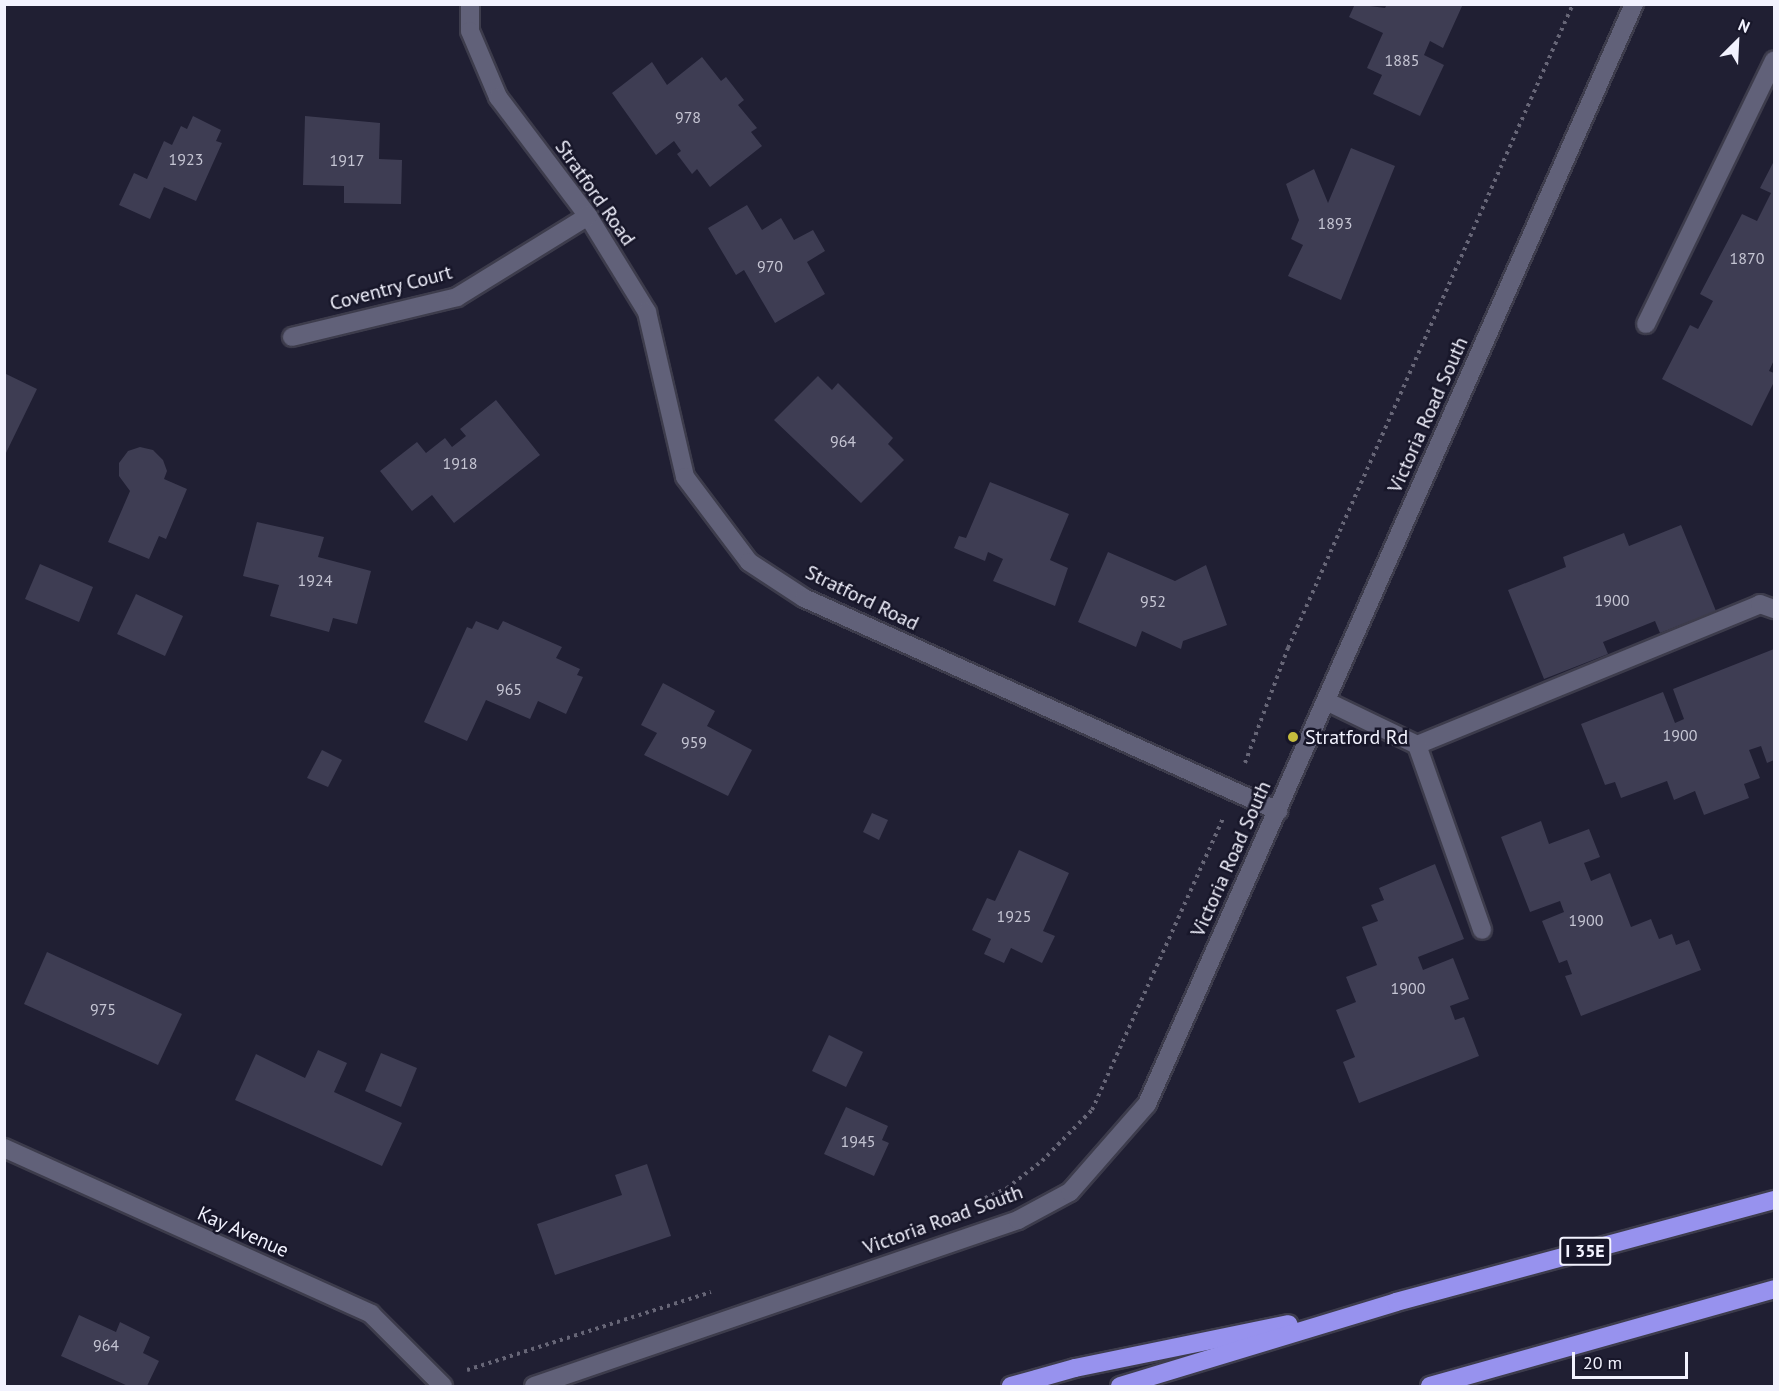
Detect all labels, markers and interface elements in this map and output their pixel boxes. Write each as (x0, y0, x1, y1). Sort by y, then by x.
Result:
north arrow (1707, 12, 1767, 72)
text: N (1735, 14, 1753, 37)
house number: 1885 (1385, 50, 1419, 70)
house number: 978 (675, 107, 701, 127)
street label: Stratford Road (550, 136, 640, 250)
house number: 1923 (169, 149, 203, 169)
house number: 1917 (330, 150, 364, 170)
house number: 1893 (1318, 213, 1352, 233)
house number: 1870 (1730, 248, 1764, 268)
house number: 970 (757, 256, 783, 276)
street label: Coventry Court (327, 260, 455, 316)
street label: Victoria Road South (1383, 333, 1473, 497)
house number: 964 (830, 431, 856, 451)
house number: 1918 (443, 453, 477, 473)
street label: Stratford Road (801, 560, 923, 636)
house number: 1924 (298, 570, 332, 590)
house number: 1900 (1595, 590, 1629, 610)
house number: 952 (1140, 591, 1166, 611)
house number: 965 (496, 679, 522, 699)
place label: Stratford Rd (1305, 725, 1408, 749)
house number: 1900 (1663, 725, 1697, 745)
marker: Stratford Rd (1286, 730, 1300, 744)
house number: 959 (681, 732, 707, 752)
street label: Victoria Road South (1186, 777, 1276, 941)
house number: 1925 (997, 906, 1031, 926)
house number: 1900 (1569, 910, 1603, 930)
house number: 1900 (1391, 978, 1425, 998)
house number: 975 (90, 999, 116, 1019)
house number: 1945 (841, 1131, 875, 1151)
street label: Victoria Road South (860, 1180, 1026, 1260)
street label: Kay Avenue (193, 1201, 293, 1263)
road number: I 35E (1558, 1236, 1612, 1266)
house number: 964 (93, 1335, 119, 1355)
scale bar (1575, 1340, 1690, 1378)
text: 20 m (1583, 1351, 1622, 1374)

